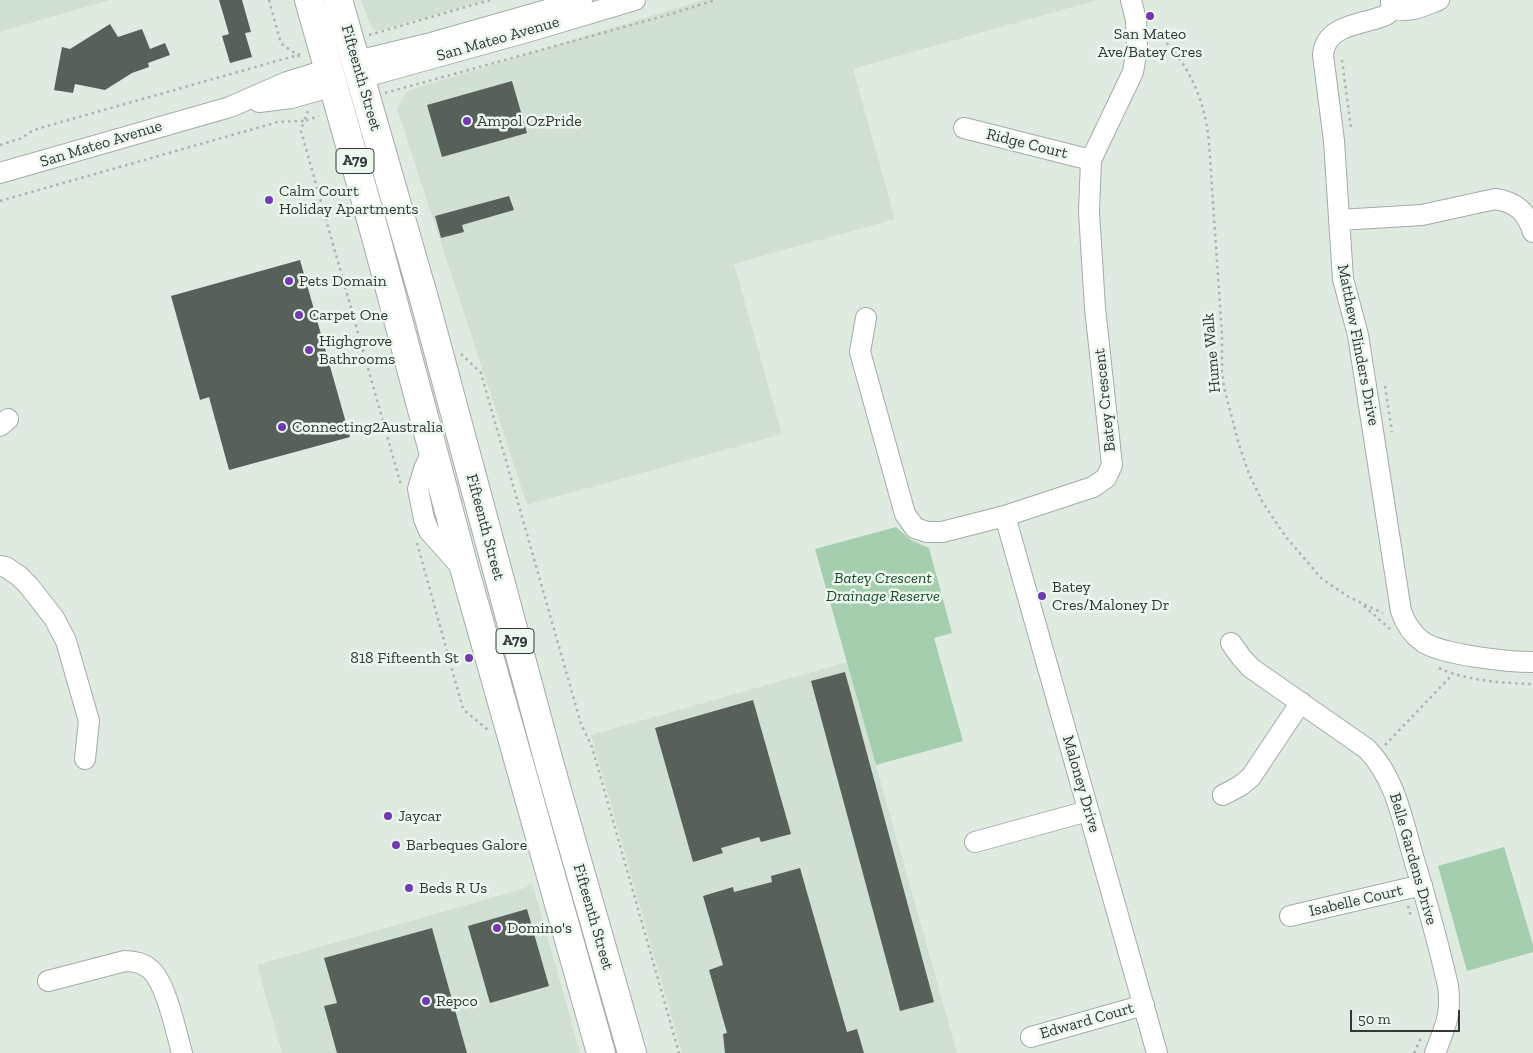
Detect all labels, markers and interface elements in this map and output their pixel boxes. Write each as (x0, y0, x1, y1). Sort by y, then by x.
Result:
marker: San Mateo Ave/Batey Cres (1144, 10, 1156, 22)
street label: San Mateo Avenue (434, 12, 562, 66)
street label: Fifteenth Street (337, 23, 385, 133)
place label: San Mateo Ave/Batey Cres (1098, 24, 1202, 62)
place label: Ampol OzPride (477, 111, 582, 131)
marker: Ampol OzPride (461, 115, 473, 127)
street label: San Mateo Avenue (38, 116, 164, 172)
street label: Ridge Court (984, 125, 1070, 163)
road number: A79 (336, 148, 374, 174)
place label: Calm Court Holiday Apartments (279, 181, 419, 219)
marker: Calm Court Holiday Apartments (263, 194, 275, 206)
street label: Matthew Flinders Drive (1333, 263, 1383, 427)
place label: Pets Domain (299, 271, 387, 291)
marker: Pets Domain (283, 275, 295, 287)
place label: Carpet One (309, 305, 388, 325)
marker: Carpet One (293, 309, 305, 321)
street label: Hume Walk (1199, 312, 1225, 394)
place label: Highgrove Bathrooms (319, 331, 395, 369)
marker: Highgrove Bathrooms (303, 344, 315, 356)
street label: Batey Crescent (1090, 347, 1120, 453)
place label: Connecting2Australia (292, 417, 443, 437)
marker: Connecting2Australia (276, 421, 288, 433)
street label: Fifteenth Street (462, 472, 508, 582)
park label: Batey Crescent Drainage Reserve (826, 568, 940, 606)
place label: Batey Cres/Maloney Dr (1052, 577, 1169, 615)
marker: Batey Cres/Maloney Dr (1036, 590, 1048, 602)
road number: A79 (496, 628, 534, 654)
place label: 818 Fifteenth St (350, 648, 459, 668)
marker: 818 Fifteenth St (463, 652, 475, 664)
street label: Maloney Drive (1058, 733, 1104, 835)
street label: Belle Gardens Drive (1385, 791, 1441, 927)
place label: Jaycar (398, 806, 442, 826)
marker: Jaycar (382, 810, 394, 822)
place label: Barbeques Galore (406, 835, 527, 855)
marker: Barbeques Galore (390, 839, 402, 851)
street label: Fifteenth Street (569, 862, 617, 972)
place label: Beds R Us (419, 878, 487, 898)
street label: Isabelle Court (1307, 881, 1405, 921)
marker: Beds R Us (403, 882, 415, 894)
place label: Domino's (507, 918, 572, 938)
marker: Domino's (491, 922, 503, 934)
place label: Repco (436, 991, 478, 1011)
marker: Repco (420, 995, 432, 1007)
street label: Edward Court (1038, 998, 1136, 1044)
scale bar (1353, 1000, 1463, 1032)
text: 50 m (1358, 1010, 1391, 1028)

